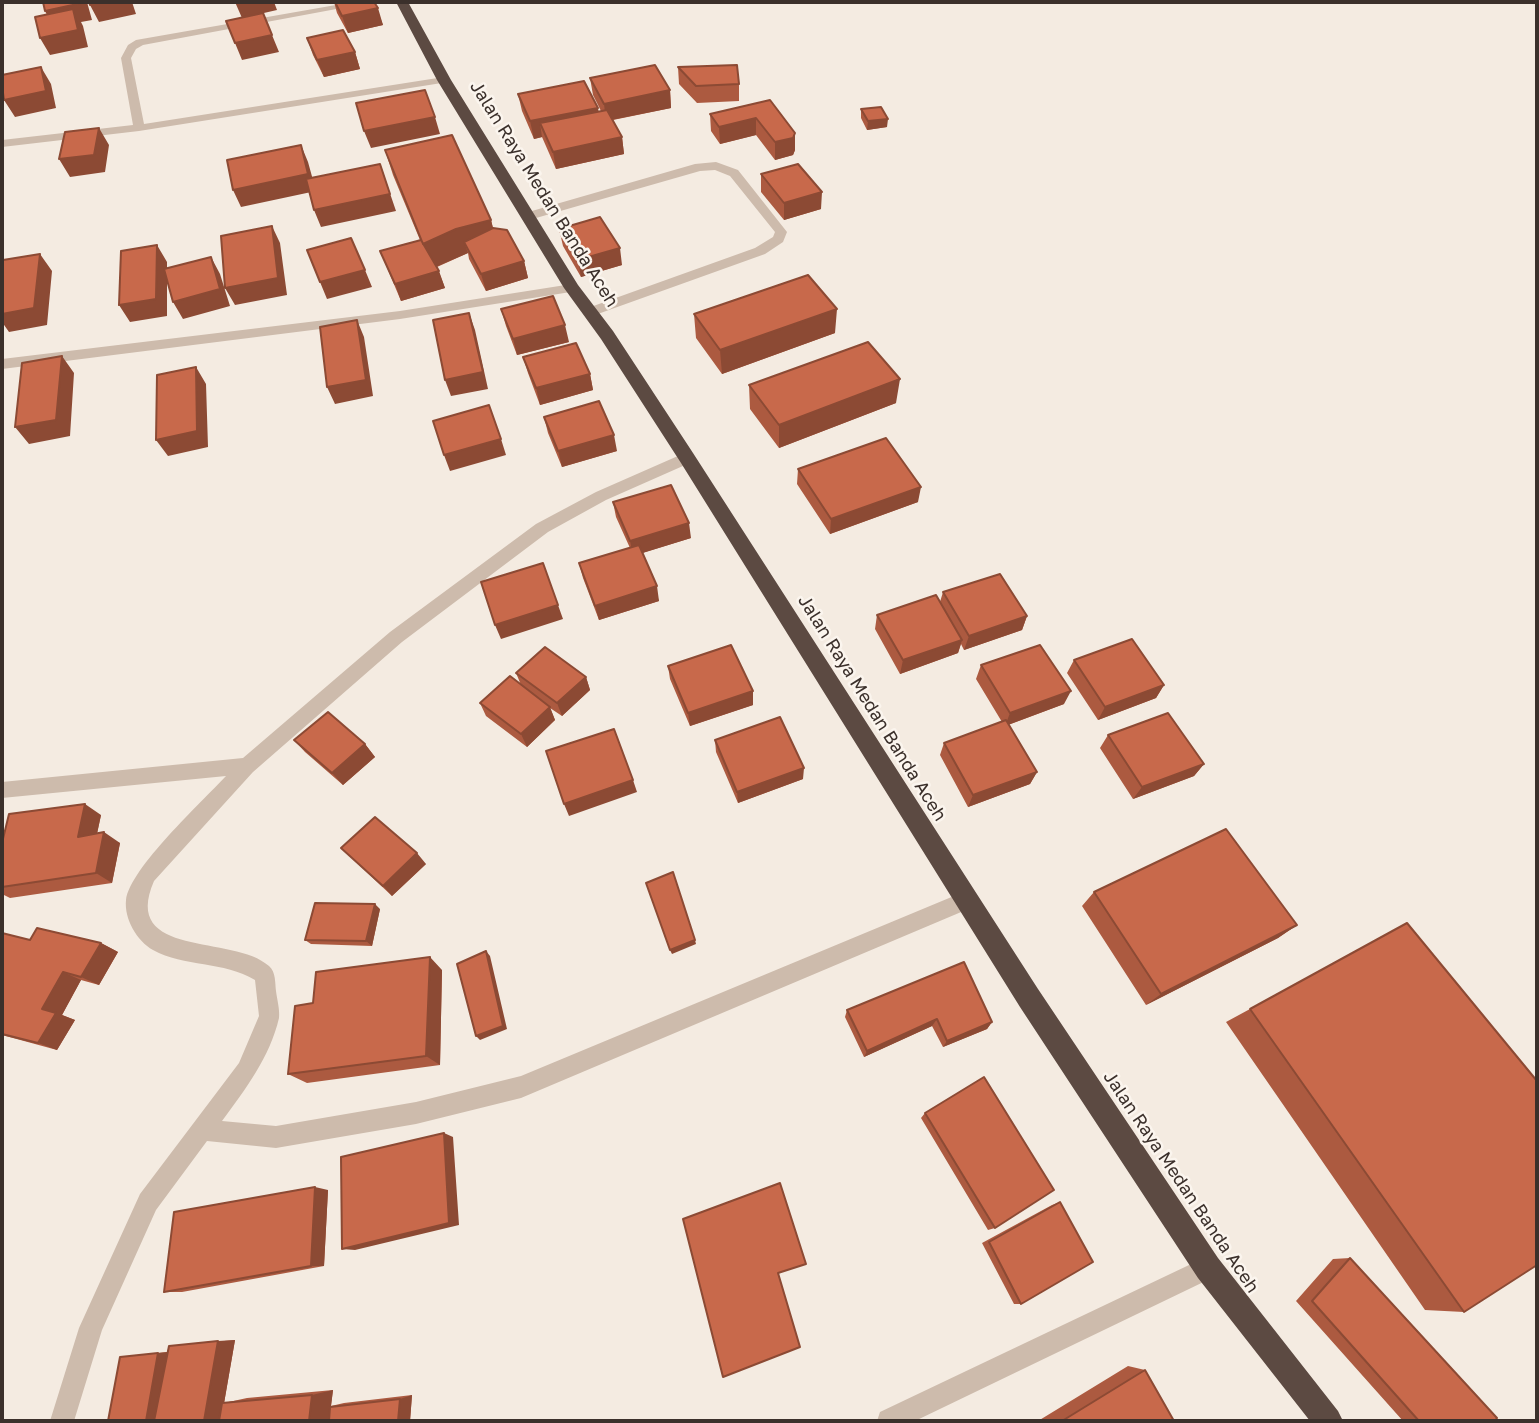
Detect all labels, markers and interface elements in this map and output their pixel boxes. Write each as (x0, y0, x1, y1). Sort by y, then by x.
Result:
street label: Jalan Raya Medan Banda Aceh (465, 77, 623, 311)
street label: Jalan Raya Medan Banda Aceh (793, 591, 951, 825)
street label: Jalan Raya Medan Banda Aceh (1099, 1067, 1263, 1297)

